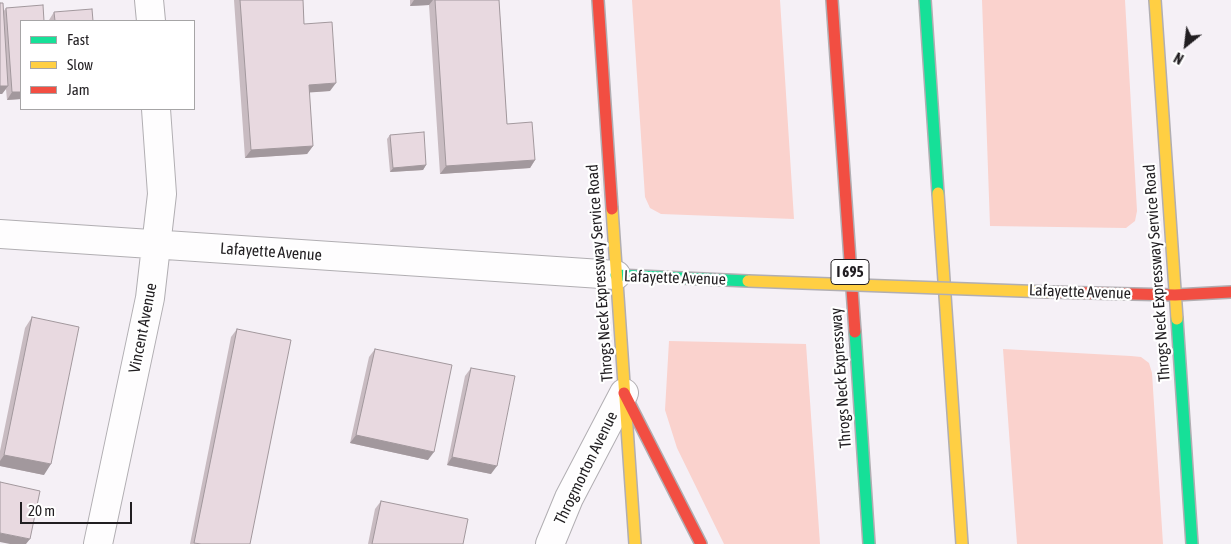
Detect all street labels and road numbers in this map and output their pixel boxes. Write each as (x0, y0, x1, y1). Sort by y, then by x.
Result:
street label: Throgs Neck Expressway Service Road (583, 164, 617, 382)
street label: Throgs Neck Expressway Service Road (1140, 164, 1174, 382)
street label: Lafayette Avenue (219, 239, 323, 265)
road number: I 695 (831, 260, 869, 284)
street label: Lafayette Avenue (624, 267, 726, 289)
street label: Vincent Avenue (125, 281, 161, 375)
street label: Lafayette Avenue (1029, 281, 1131, 303)
street label: Throgs Neck Expressway (827, 307, 855, 449)
street label: Throgmorton Avenue (550, 408, 622, 528)

